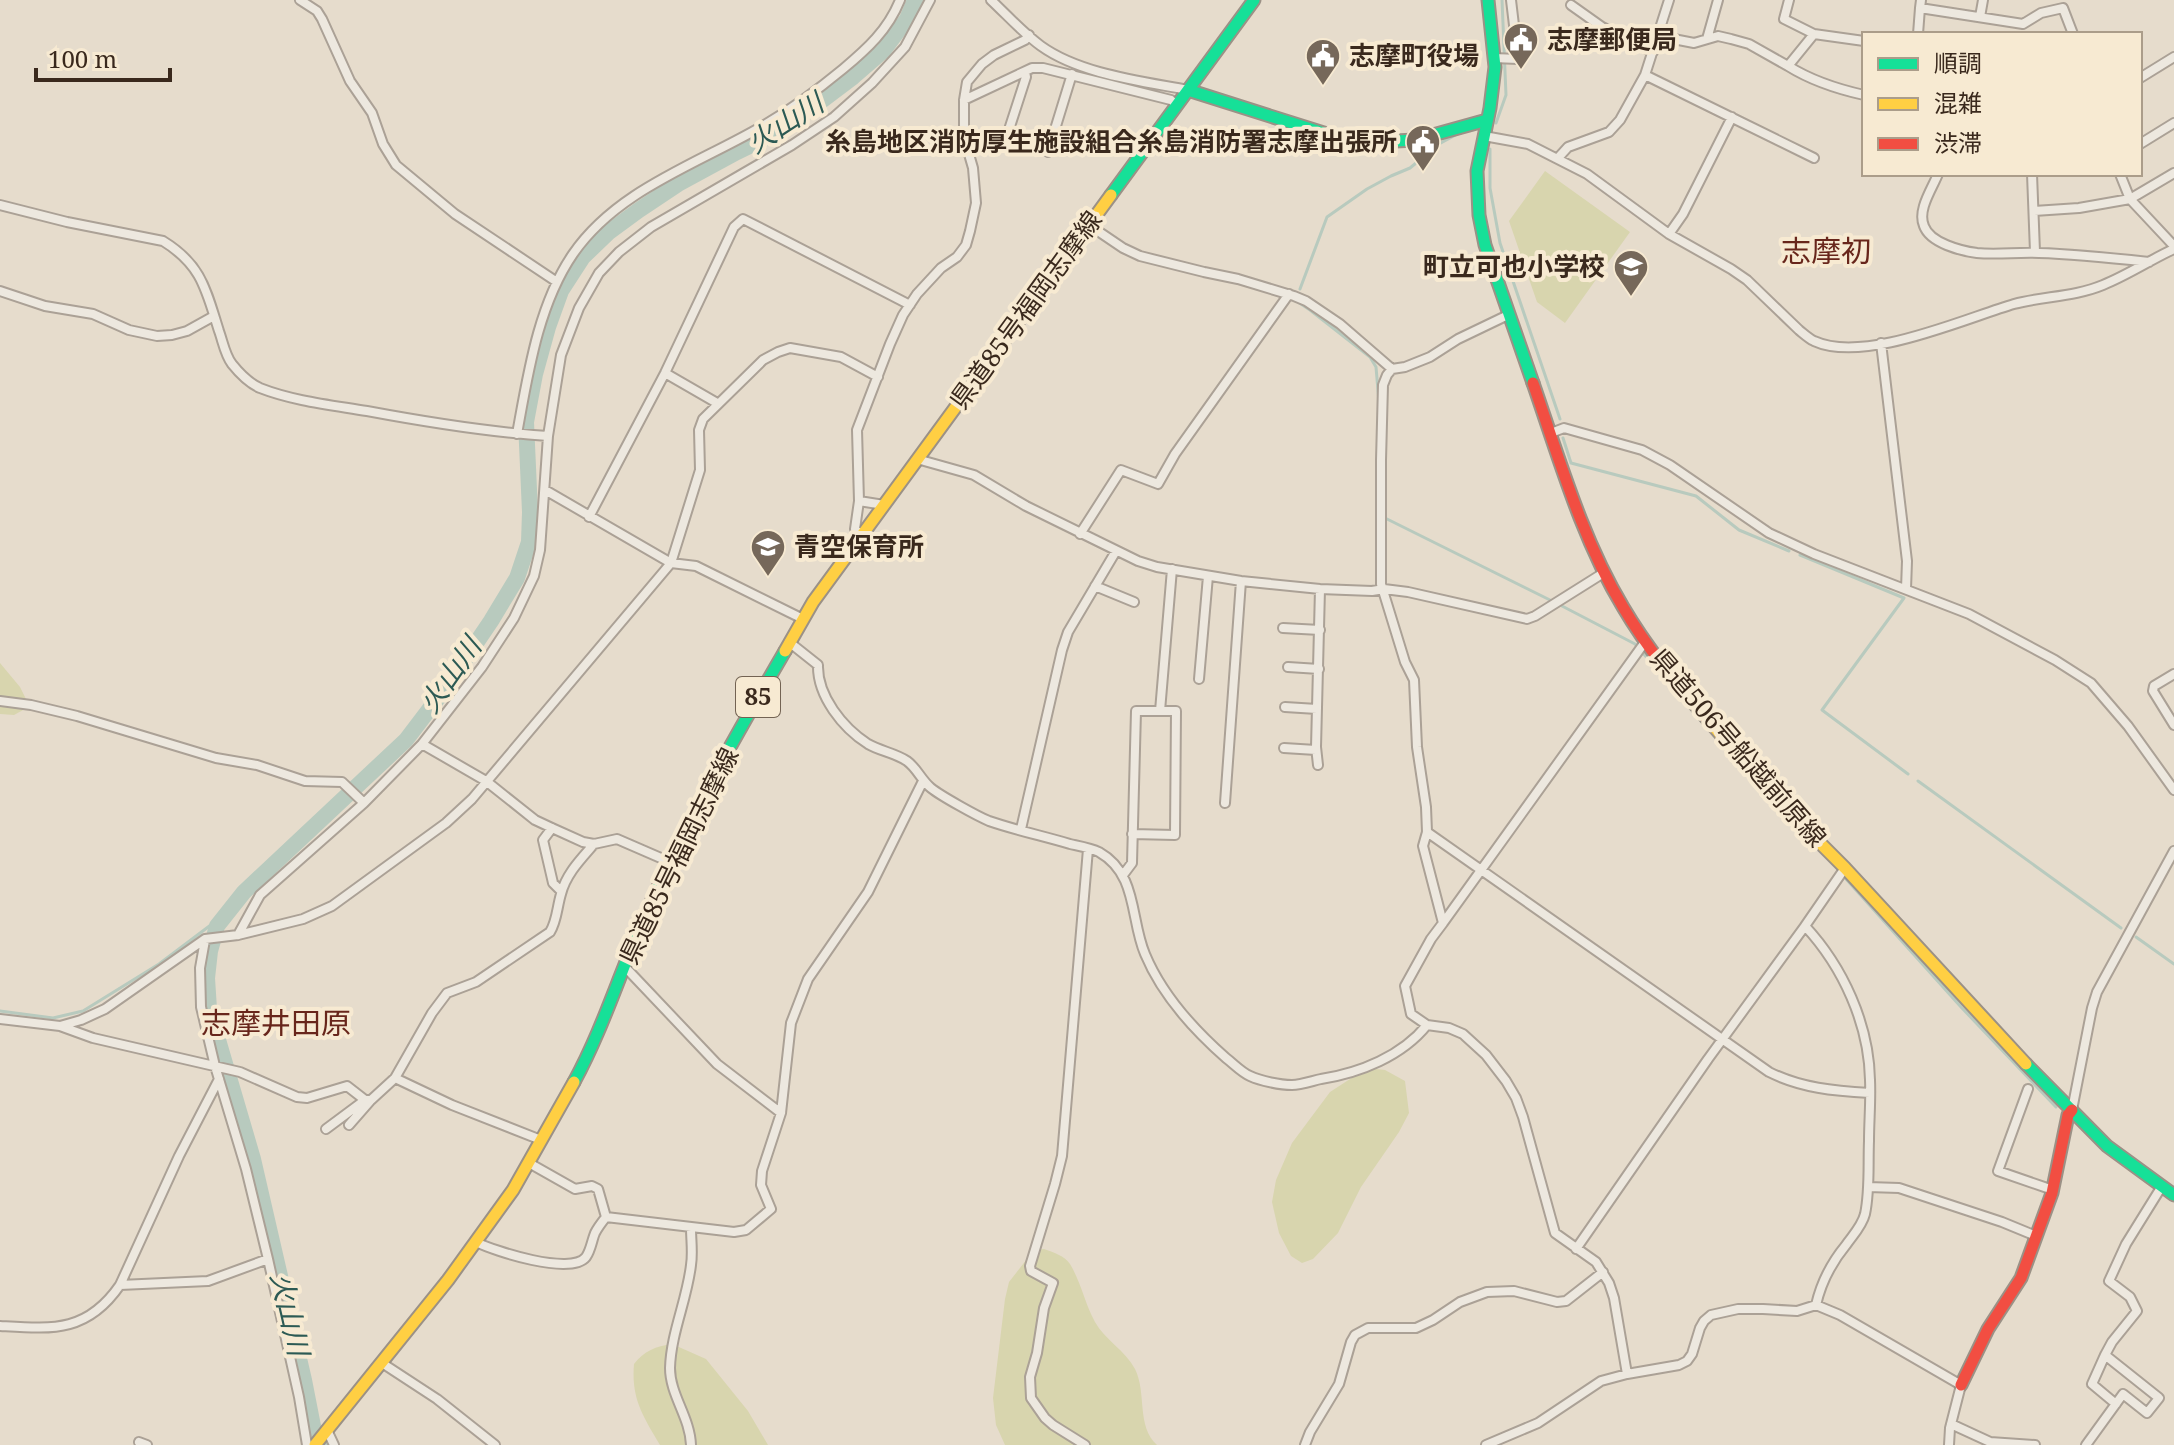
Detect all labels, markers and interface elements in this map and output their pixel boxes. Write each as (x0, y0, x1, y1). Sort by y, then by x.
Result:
public building icon: 志摩郵便局 (1502, 21, 1540, 71)
place label: 志摩郵便局 (1547, 21, 1677, 57)
scale bar (36, 32, 170, 82)
legend (1862, 32, 2142, 176)
public building icon: 志摩町役場 (1304, 37, 1342, 87)
place label: 志摩町役場 (1349, 37, 1479, 73)
text: 100 m (48, 42, 117, 75)
text: 順調 (1934, 46, 1982, 79)
water label: 火山川 (739, 82, 833, 161)
text: 混雑 (1934, 86, 1982, 119)
place label: 糸島地区消防厚生施設組合糸島消防署志摩出張所 (825, 123, 1397, 159)
public building icon: 糸島地区消防厚生施設組合糸島消防署志摩出張所 (1404, 123, 1442, 173)
text: 渋滞 (1934, 126, 1982, 159)
street label: 県道85号福岡志摩線 (941, 203, 1109, 416)
district label: 志摩初 (1781, 230, 1871, 271)
place label: 町立可也小学校 (1423, 248, 1605, 284)
school or university icon: 町立可也小学校 (1612, 248, 1650, 298)
school or university icon: 青空保育所 (749, 528, 787, 578)
place label: 青空保育所 (794, 528, 924, 564)
water label: 火山川 (410, 627, 491, 720)
street label: 県道506号船越前原線 (1643, 641, 1835, 854)
road number: 85 (736, 677, 780, 717)
street label: 県道85号福岡志摩線 (610, 741, 746, 970)
district label: 志摩井田原 (201, 1002, 351, 1043)
water label: 火山川 (263, 1269, 320, 1362)

